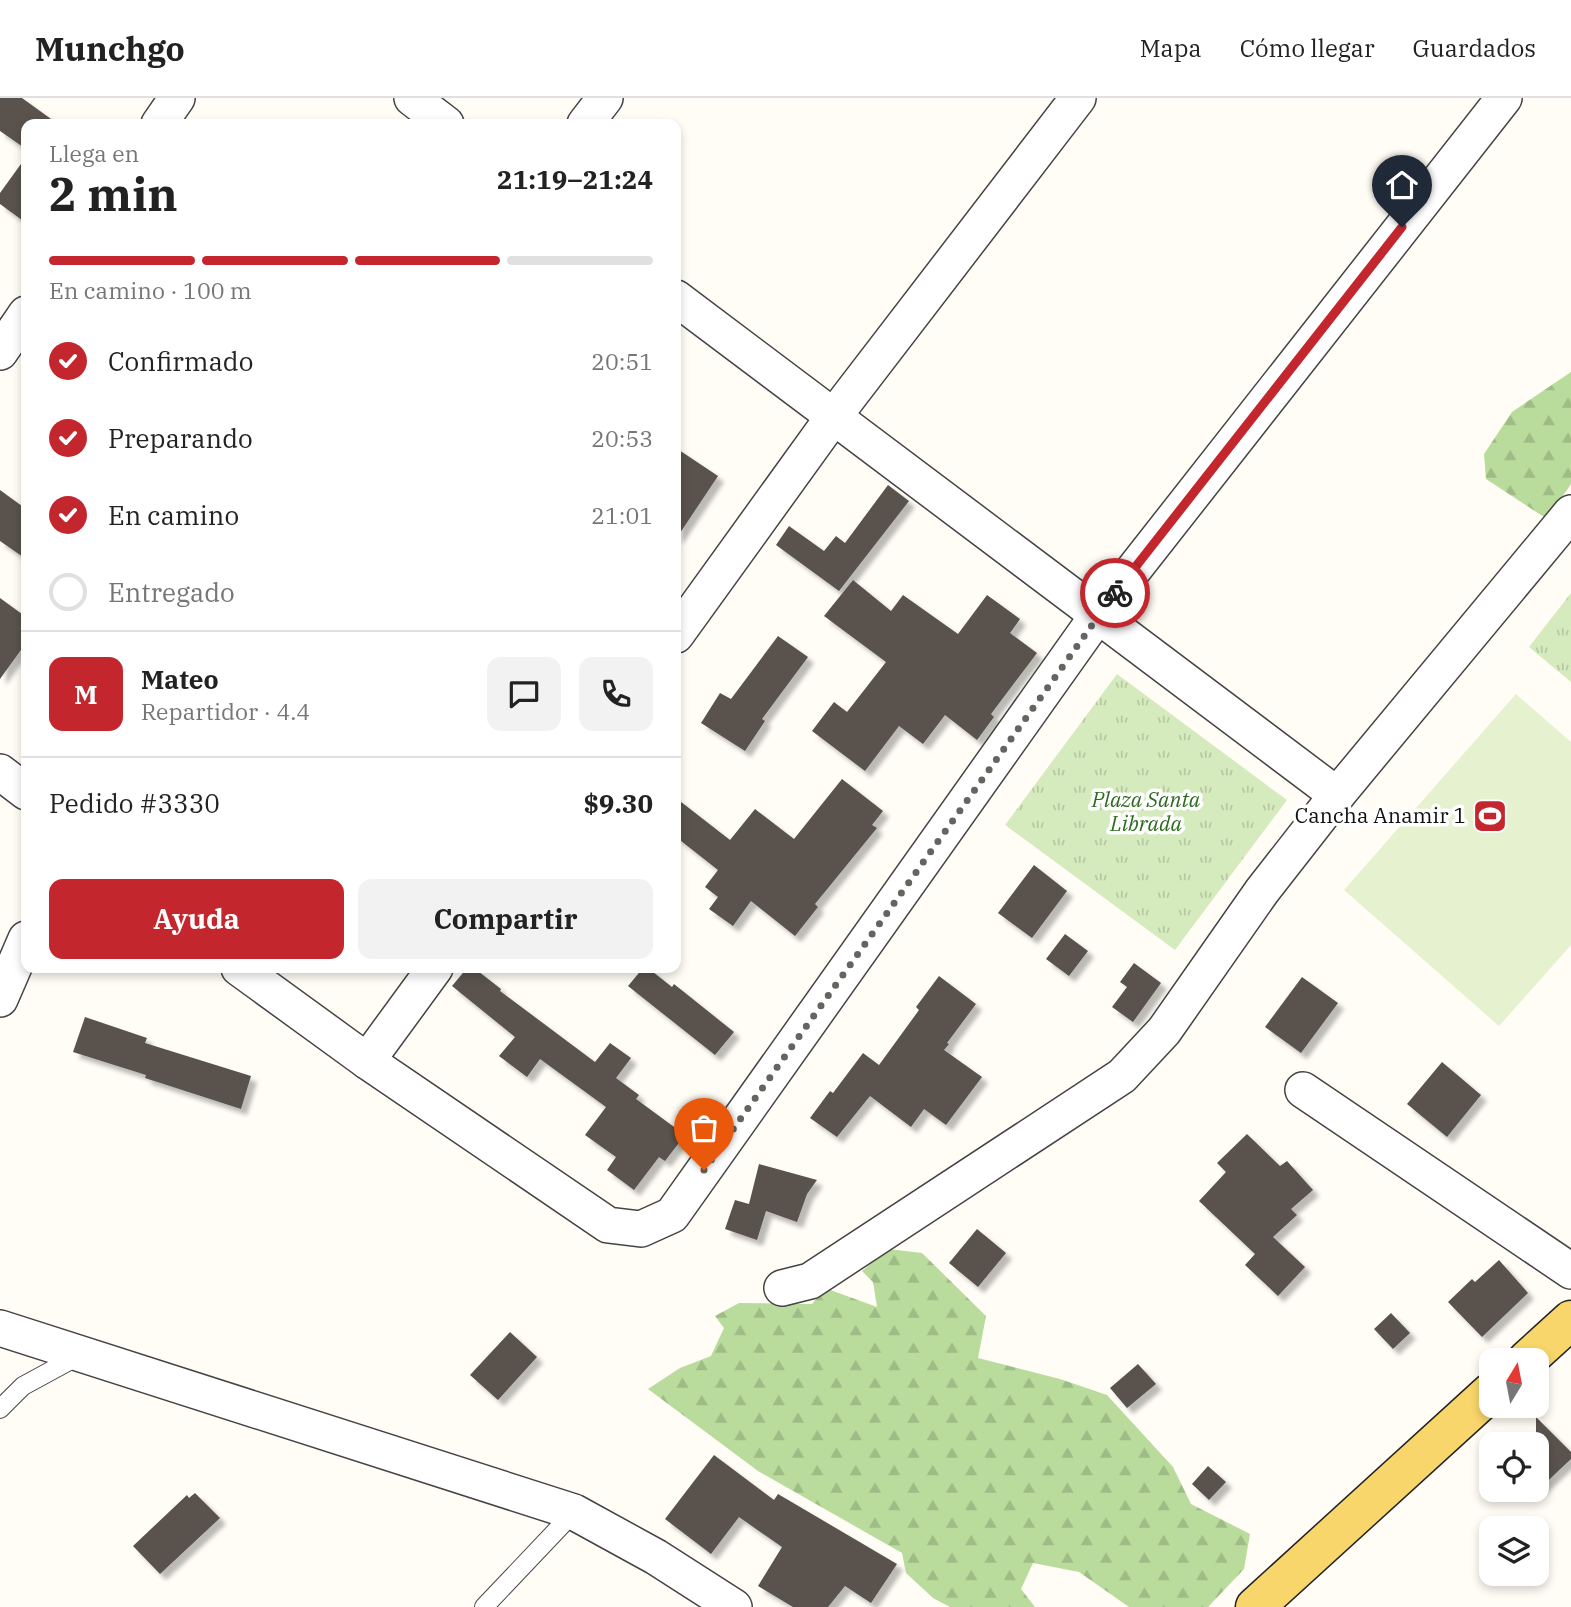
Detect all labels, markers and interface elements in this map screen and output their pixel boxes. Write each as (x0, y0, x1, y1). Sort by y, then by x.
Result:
text: Munchgo (35, 27, 185, 70)
text: Mapa (1140, 32, 1202, 64)
text: Cómo llegar (1240, 32, 1375, 64)
text: Guardados (1413, 32, 1536, 64)
text: Llega en (49, 138, 139, 168)
pin (1372, 155, 1432, 227)
text: 21:19–21:24 (497, 162, 653, 196)
text: 2 min (49, 164, 178, 224)
icon: home (1383, 166, 1421, 204)
text: En camino · 100 m (49, 275, 252, 305)
icon: check (49, 342, 87, 380)
text: Confirmado (108, 344, 253, 378)
text: 20:51 (591, 346, 653, 376)
icon: check (49, 419, 87, 457)
text: Preparando (108, 421, 253, 455)
text: 20:53 (591, 423, 653, 453)
icon: check (49, 496, 87, 534)
text: En camino (108, 498, 239, 532)
text: 21:01 (591, 500, 653, 530)
courier (1080, 558, 1150, 628)
icon: bike (1096, 574, 1134, 612)
text: Entregado (108, 575, 235, 609)
button: chat (487, 657, 561, 731)
button: phone (579, 657, 653, 731)
text: Mateo (141, 662, 219, 696)
text: M (74, 677, 98, 711)
text: Repartidor · 4.4 (141, 696, 310, 726)
park label: Plaza Santa Librada (1091, 785, 1201, 837)
text: Pedido #3330 (49, 786, 220, 820)
text: $9.30 (583, 786, 653, 820)
sports icon: Cancha Anamir 1 (1471, 797, 1509, 835)
place label: Cancha Anamir 1 (1295, 801, 1466, 829)
button: Ayuda (49, 879, 344, 959)
button: Compartir (358, 879, 653, 959)
pin (674, 1098, 734, 1170)
icon: bag (685, 1109, 723, 1147)
north arrow (1479, 1348, 1549, 1418)
map controls (1479, 1348, 1549, 1586)
button: locate (1479, 1432, 1549, 1502)
button: layers (1479, 1516, 1549, 1586)

